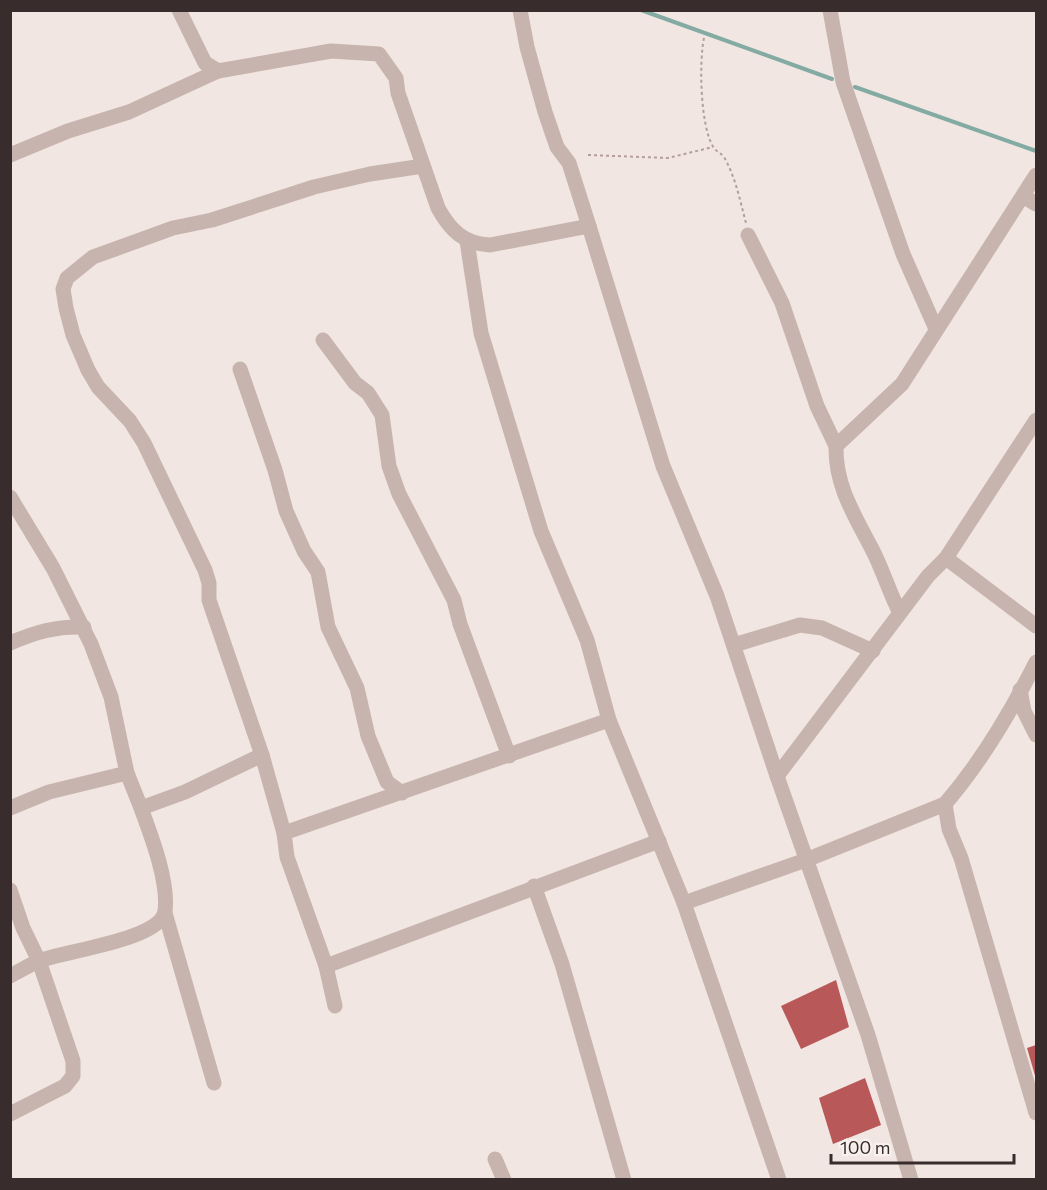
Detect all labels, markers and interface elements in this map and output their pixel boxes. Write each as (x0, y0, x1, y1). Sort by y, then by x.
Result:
scale bar (831, 1127, 1014, 1165)
text: 100 m (840, 1136, 890, 1158)

